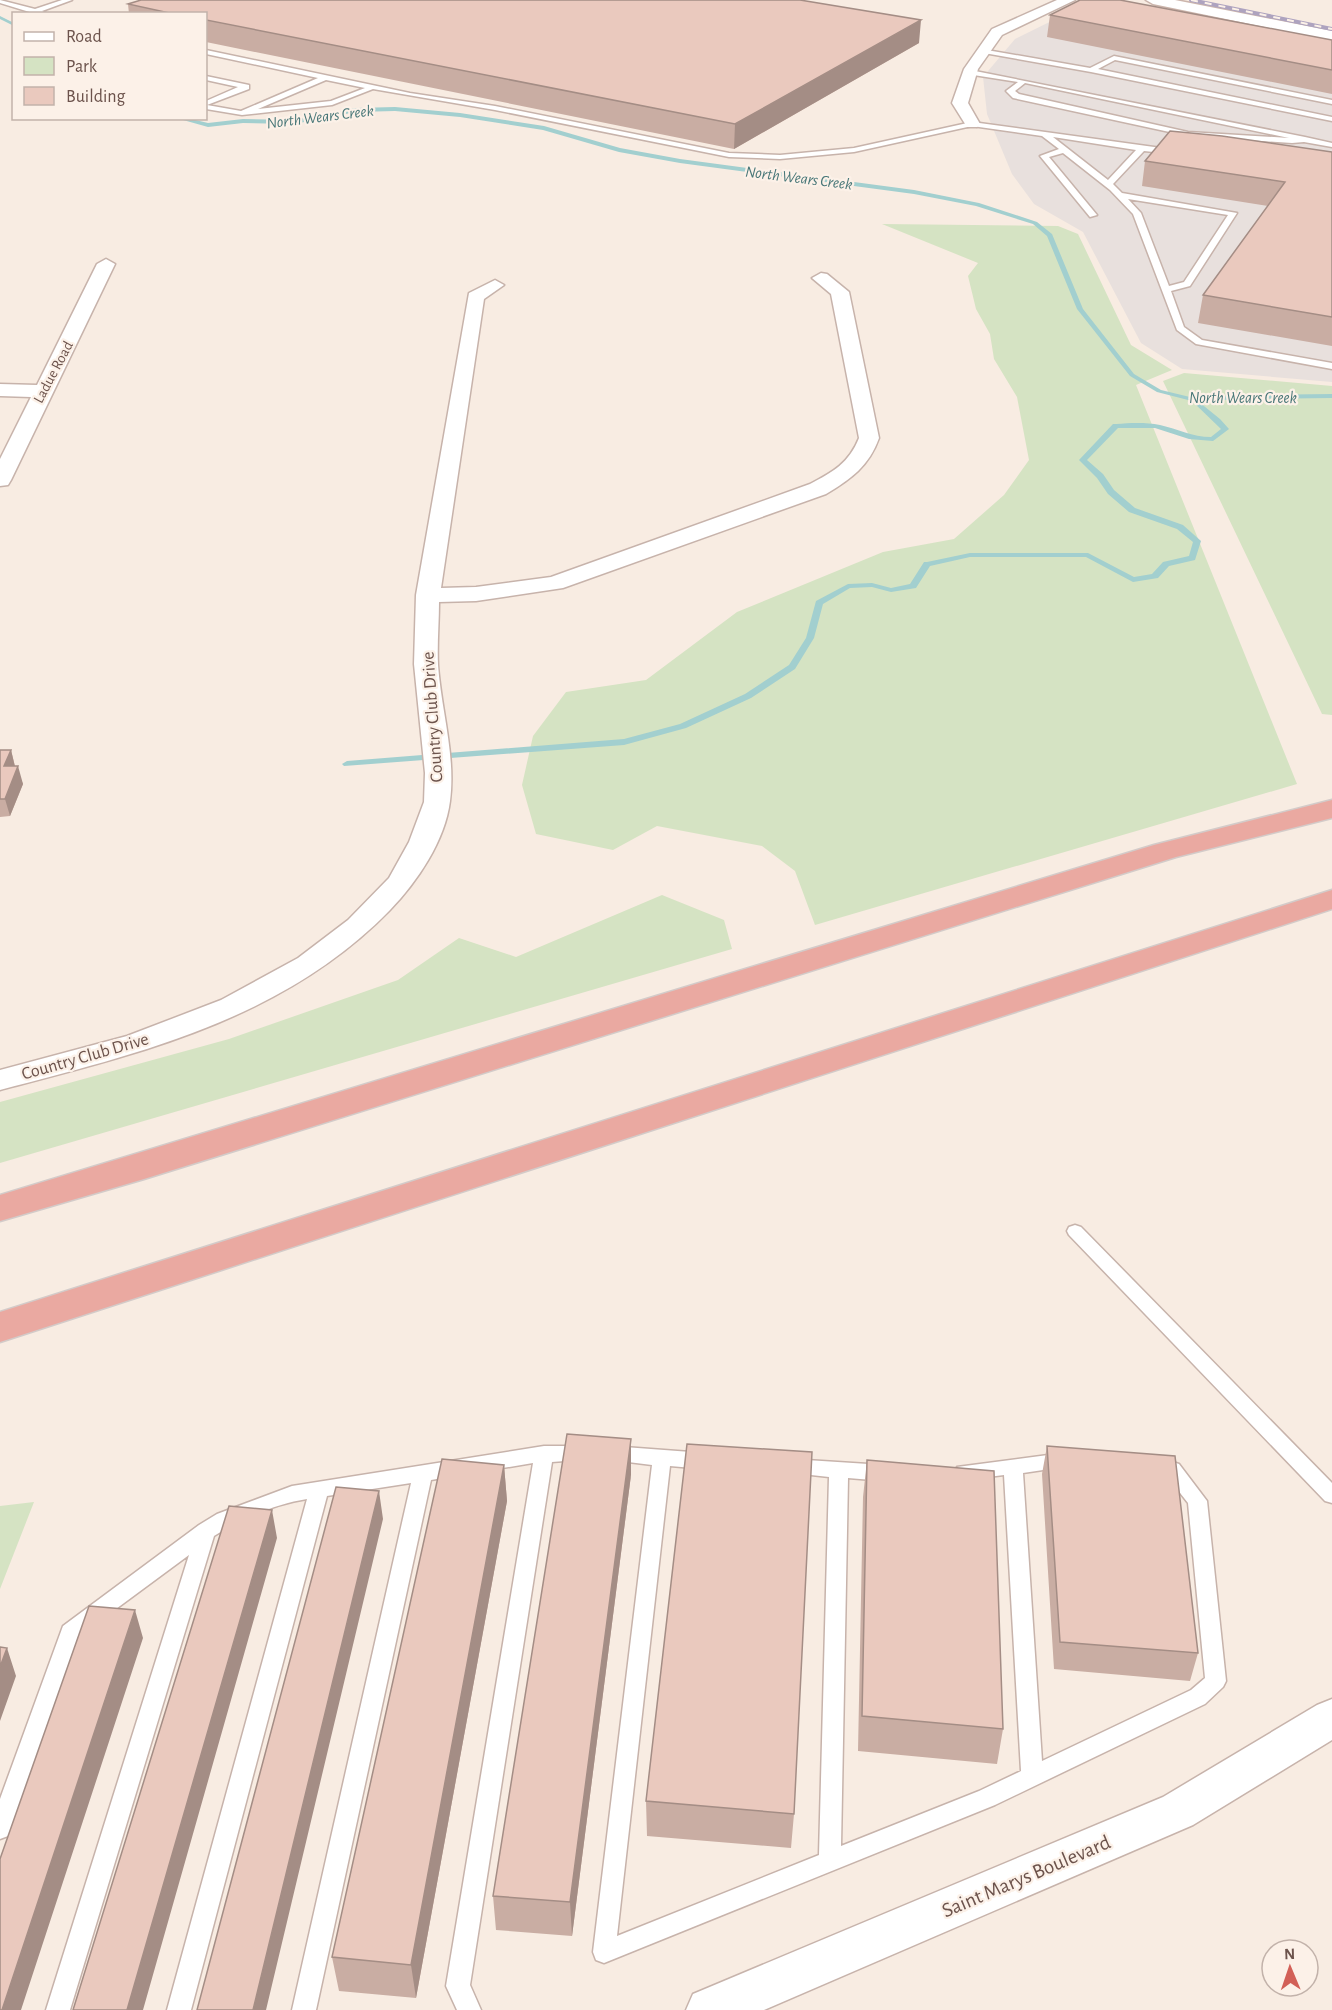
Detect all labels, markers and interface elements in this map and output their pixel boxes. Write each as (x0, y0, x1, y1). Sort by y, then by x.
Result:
legend (12, 12, 207, 120)
text: Road (66, 28, 102, 46)
text: Park (66, 58, 98, 76)
text: Building (66, 88, 126, 106)
water label: North Wears Creek (266, 102, 375, 132)
water label: North Wears Creek (744, 163, 853, 193)
street label: Ladue Road (31, 339, 76, 406)
water label: North Wears Creek (1189, 390, 1297, 406)
street label: Country Club Drive (419, 651, 447, 783)
street label: Country Club Drive (20, 1030, 151, 1084)
street label: Saint Marys Boulevard (939, 1831, 1114, 1921)
north arrow (1260, 1938, 1320, 1998)
text: N (1284, 1946, 1295, 1962)

